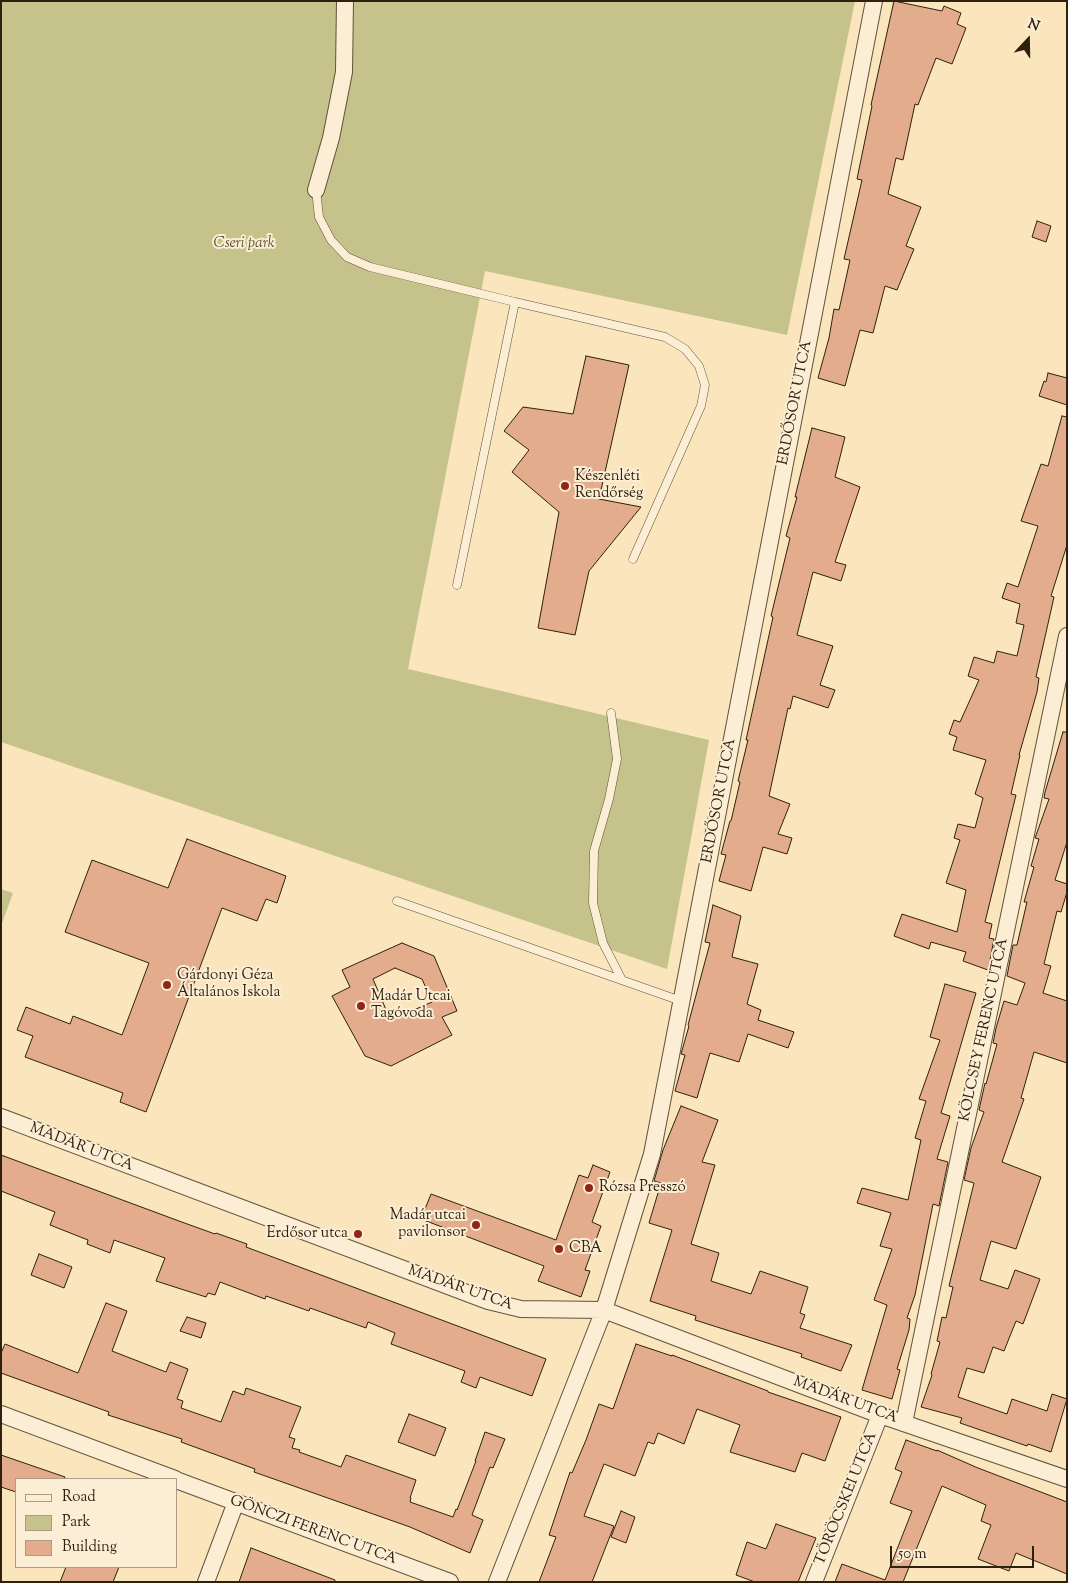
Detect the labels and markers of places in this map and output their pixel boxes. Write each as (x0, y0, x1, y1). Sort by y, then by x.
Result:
place label: Készenléti Rendőrség (575, 468, 643, 503)
marker: Készenléti Rendőrség (559, 480, 571, 492)
place label: Gárdonyi Géza Általános Iskola (177, 967, 280, 1002)
marker: Gárdonyi Géza Általános Iskola (161, 979, 173, 991)
place label: Madár Utcai Tagóvoda (371, 988, 451, 1023)
marker: Madár Utcai Tagóvoda (355, 1000, 367, 1012)
place label: Rózsa Presszó (599, 1179, 686, 1197)
marker: Rózsa Presszó (583, 1182, 595, 1194)
place label: Madár utcai pavilonsor (390, 1207, 466, 1242)
marker: Madár utcai pavilonsor (470, 1219, 482, 1231)
place label: Erdősor utca (266, 1225, 348, 1243)
marker: Erdősor utca (352, 1228, 364, 1240)
place label: CBA (569, 1240, 602, 1258)
marker: CBA (553, 1243, 565, 1255)

